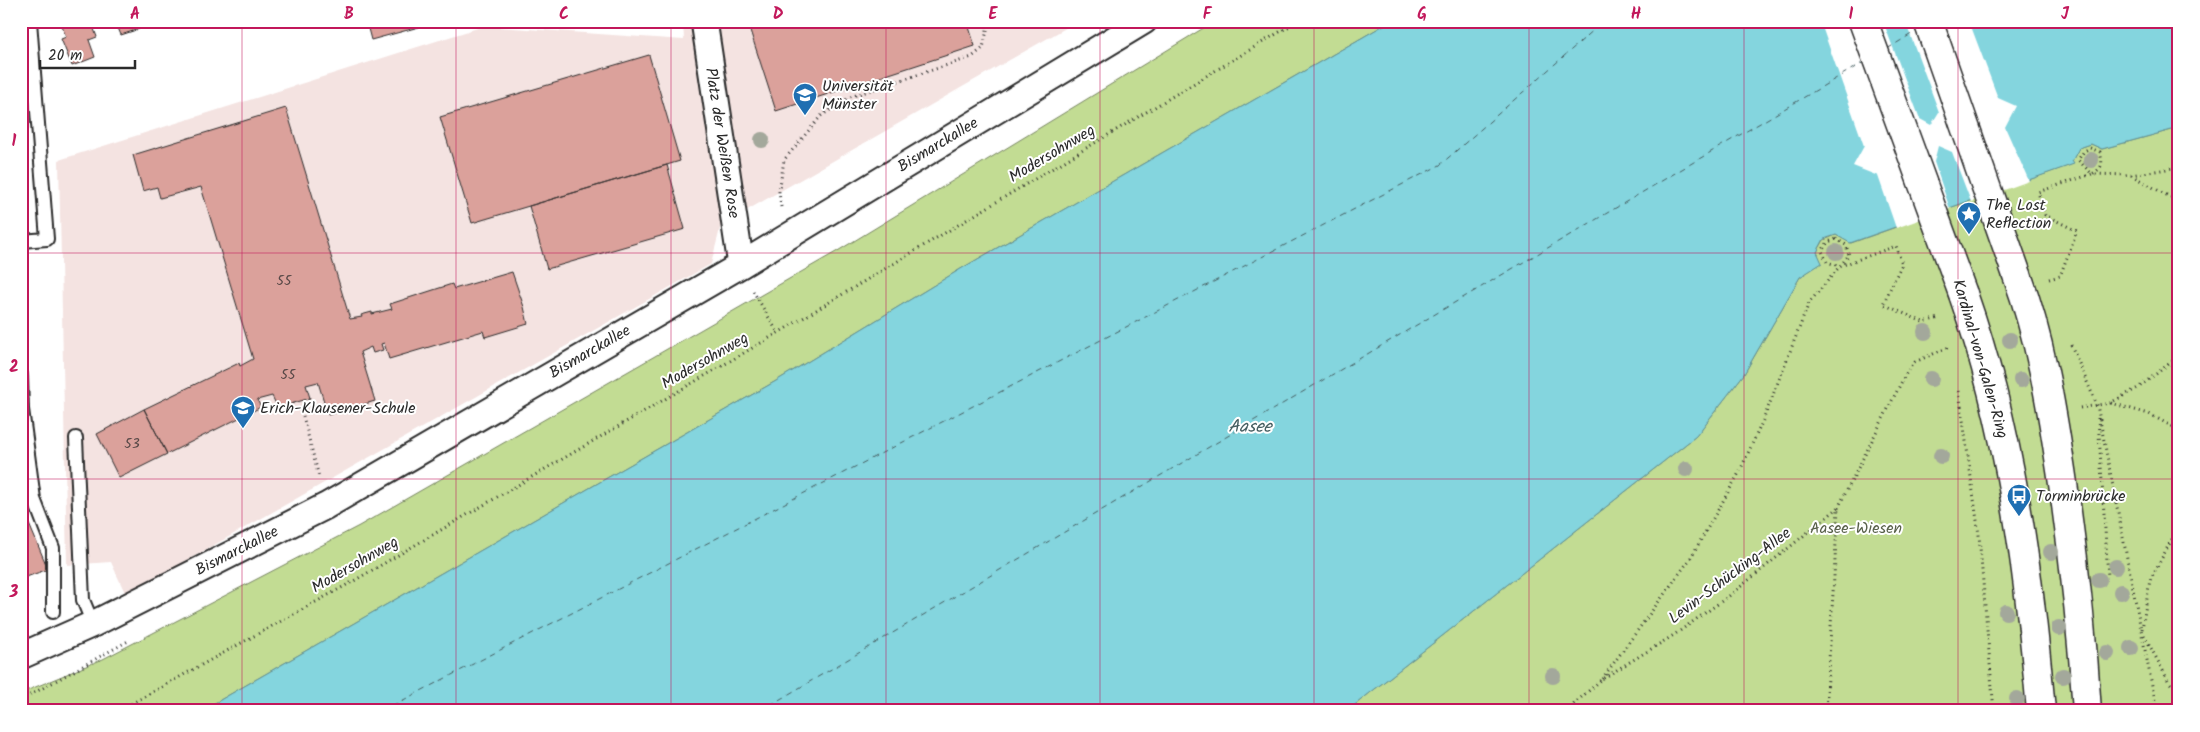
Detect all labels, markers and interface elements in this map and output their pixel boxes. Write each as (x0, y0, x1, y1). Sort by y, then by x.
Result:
text: A (130, 2, 140, 27)
text: B (344, 2, 354, 27)
text: C (559, 2, 569, 27)
text: D (773, 2, 784, 27)
text: E (989, 2, 999, 27)
text: F (1203, 2, 1213, 27)
text: G (1417, 2, 1427, 27)
text: H (1631, 2, 1641, 27)
text: I (1849, 2, 1854, 27)
text: J (2061, 2, 2070, 27)
scale bar (40, 38, 135, 70)
text: 20 m (48, 44, 82, 68)
street label: Platz der Weißen Rose (698, 66, 746, 220)
place label: Universität Münster (822, 74, 895, 117)
school or university icon: Universität Münster (792, 82, 818, 116)
street label: Bismarckallee (893, 111, 983, 179)
street label: Modersohnweg (1004, 118, 1100, 190)
text: 1 (12, 129, 17, 154)
place label: The Lost Reflection (1986, 193, 2051, 236)
place icon: The Lost Reflection (1956, 201, 1982, 235)
house number: 55 (276, 270, 293, 292)
street label: Kardinal-von-Galen-Ring (1945, 276, 2015, 442)
street label: Bismarckallee (544, 318, 636, 386)
street label: Modersohnweg (657, 326, 753, 396)
text: 2 (9, 355, 19, 380)
house number: 55 (280, 364, 297, 386)
school or university icon: Erich-Klausener-Schule (230, 395, 256, 429)
place label: Erich-Klausener-Schule (260, 396, 415, 421)
water label: Aasee (1228, 413, 1274, 442)
house number: 53 (124, 433, 140, 455)
bus stop icon: Torminbrücke (2006, 483, 2032, 517)
place label: Torminbrücke (2036, 484, 2125, 509)
park label: Aasee-Wiesen (1810, 516, 1902, 541)
street label: Bismarckallee (191, 519, 283, 583)
street label: Levin-Schücking-Allee (1663, 521, 1797, 631)
street label: Modersohnweg (307, 530, 403, 600)
text: 3 (9, 580, 19, 605)

